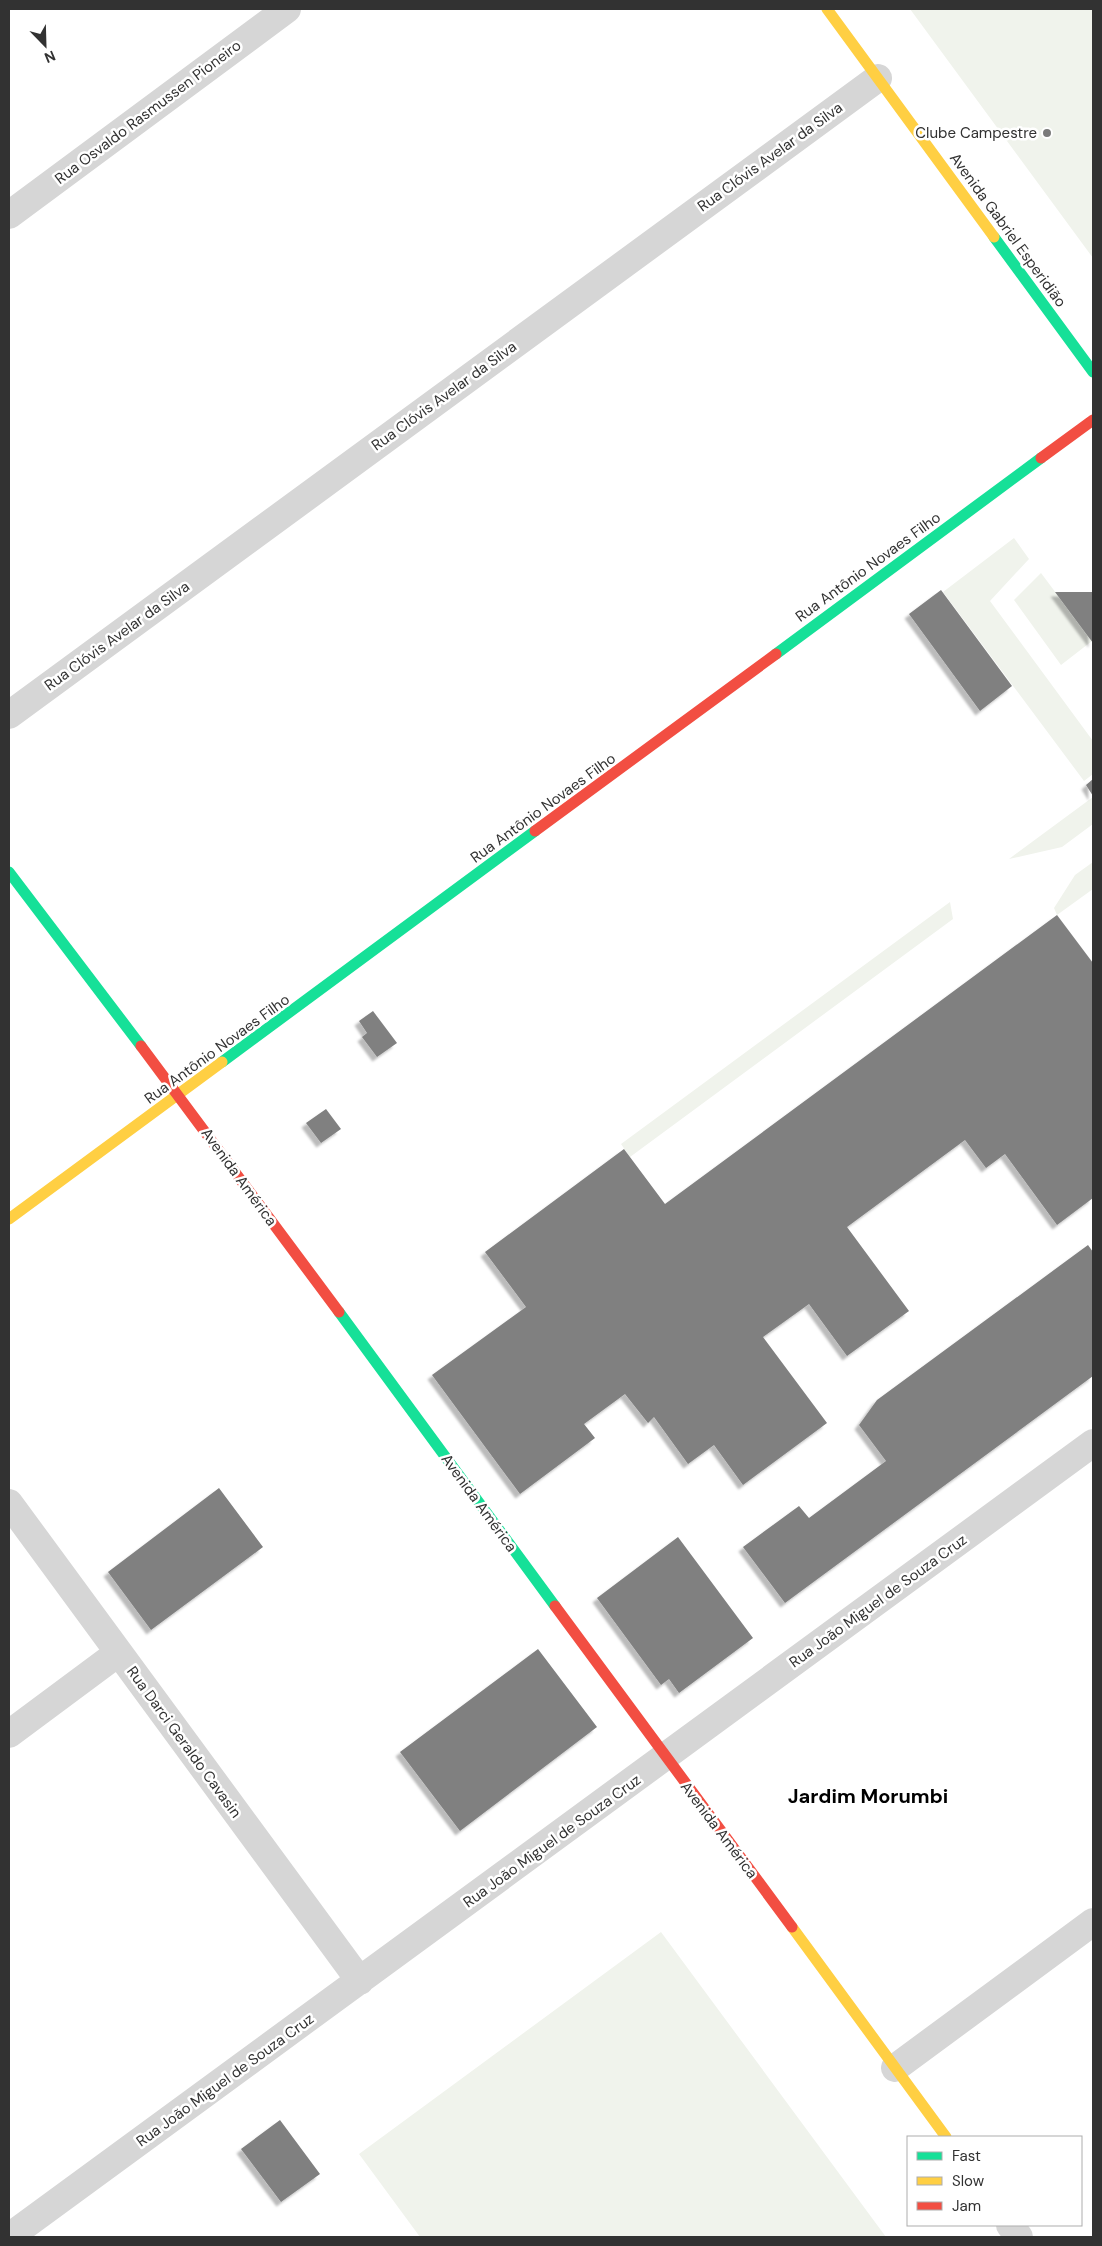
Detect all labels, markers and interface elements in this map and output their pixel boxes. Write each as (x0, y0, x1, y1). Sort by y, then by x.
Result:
north arrow (20, 20, 70, 70)
street label: Rua Osvaldo Rasmussen Pioneiro (51, 35, 245, 189)
text: N (42, 47, 58, 67)
street label: Rua Clóvis Avelar da Silva (694, 98, 846, 216)
place label: Clube Campestre (915, 123, 1037, 143)
marker: Clube Campestre (1041, 127, 1053, 139)
street label: Avenida Gabriel Esperidião (945, 149, 1071, 311)
street label: Rua Clóvis Avelar da Silva (368, 337, 520, 455)
street label: Rua Antônio Novaes Filho (791, 507, 945, 627)
street label: Rua Clóvis Avelar da Silva (41, 577, 193, 695)
street label: Rua Antônio Novaes Filho (466, 748, 620, 868)
street label: Rua Antônio Novaes Filho (140, 989, 294, 1109)
street label: Avenida América (197, 1124, 281, 1230)
street label: Avenida América (437, 1450, 521, 1556)
street label: Rua João Miguel de Souza Cruz (785, 1530, 971, 1672)
street label: Rua Darci Geraldo Cavasin (122, 1662, 246, 1822)
street label: Rua João Miguel de Souza Cruz (459, 1770, 645, 1912)
street label: Avenida América (676, 1777, 762, 1883)
district label: Jardim Morumbi (788, 1783, 948, 1809)
street label: Rua João Miguel de Souza Cruz (132, 2009, 318, 2151)
legend (907, 2136, 1082, 2226)
text: Fast (952, 2146, 981, 2166)
text: Slow (952, 2171, 985, 2191)
text: Jam (952, 2196, 981, 2216)

